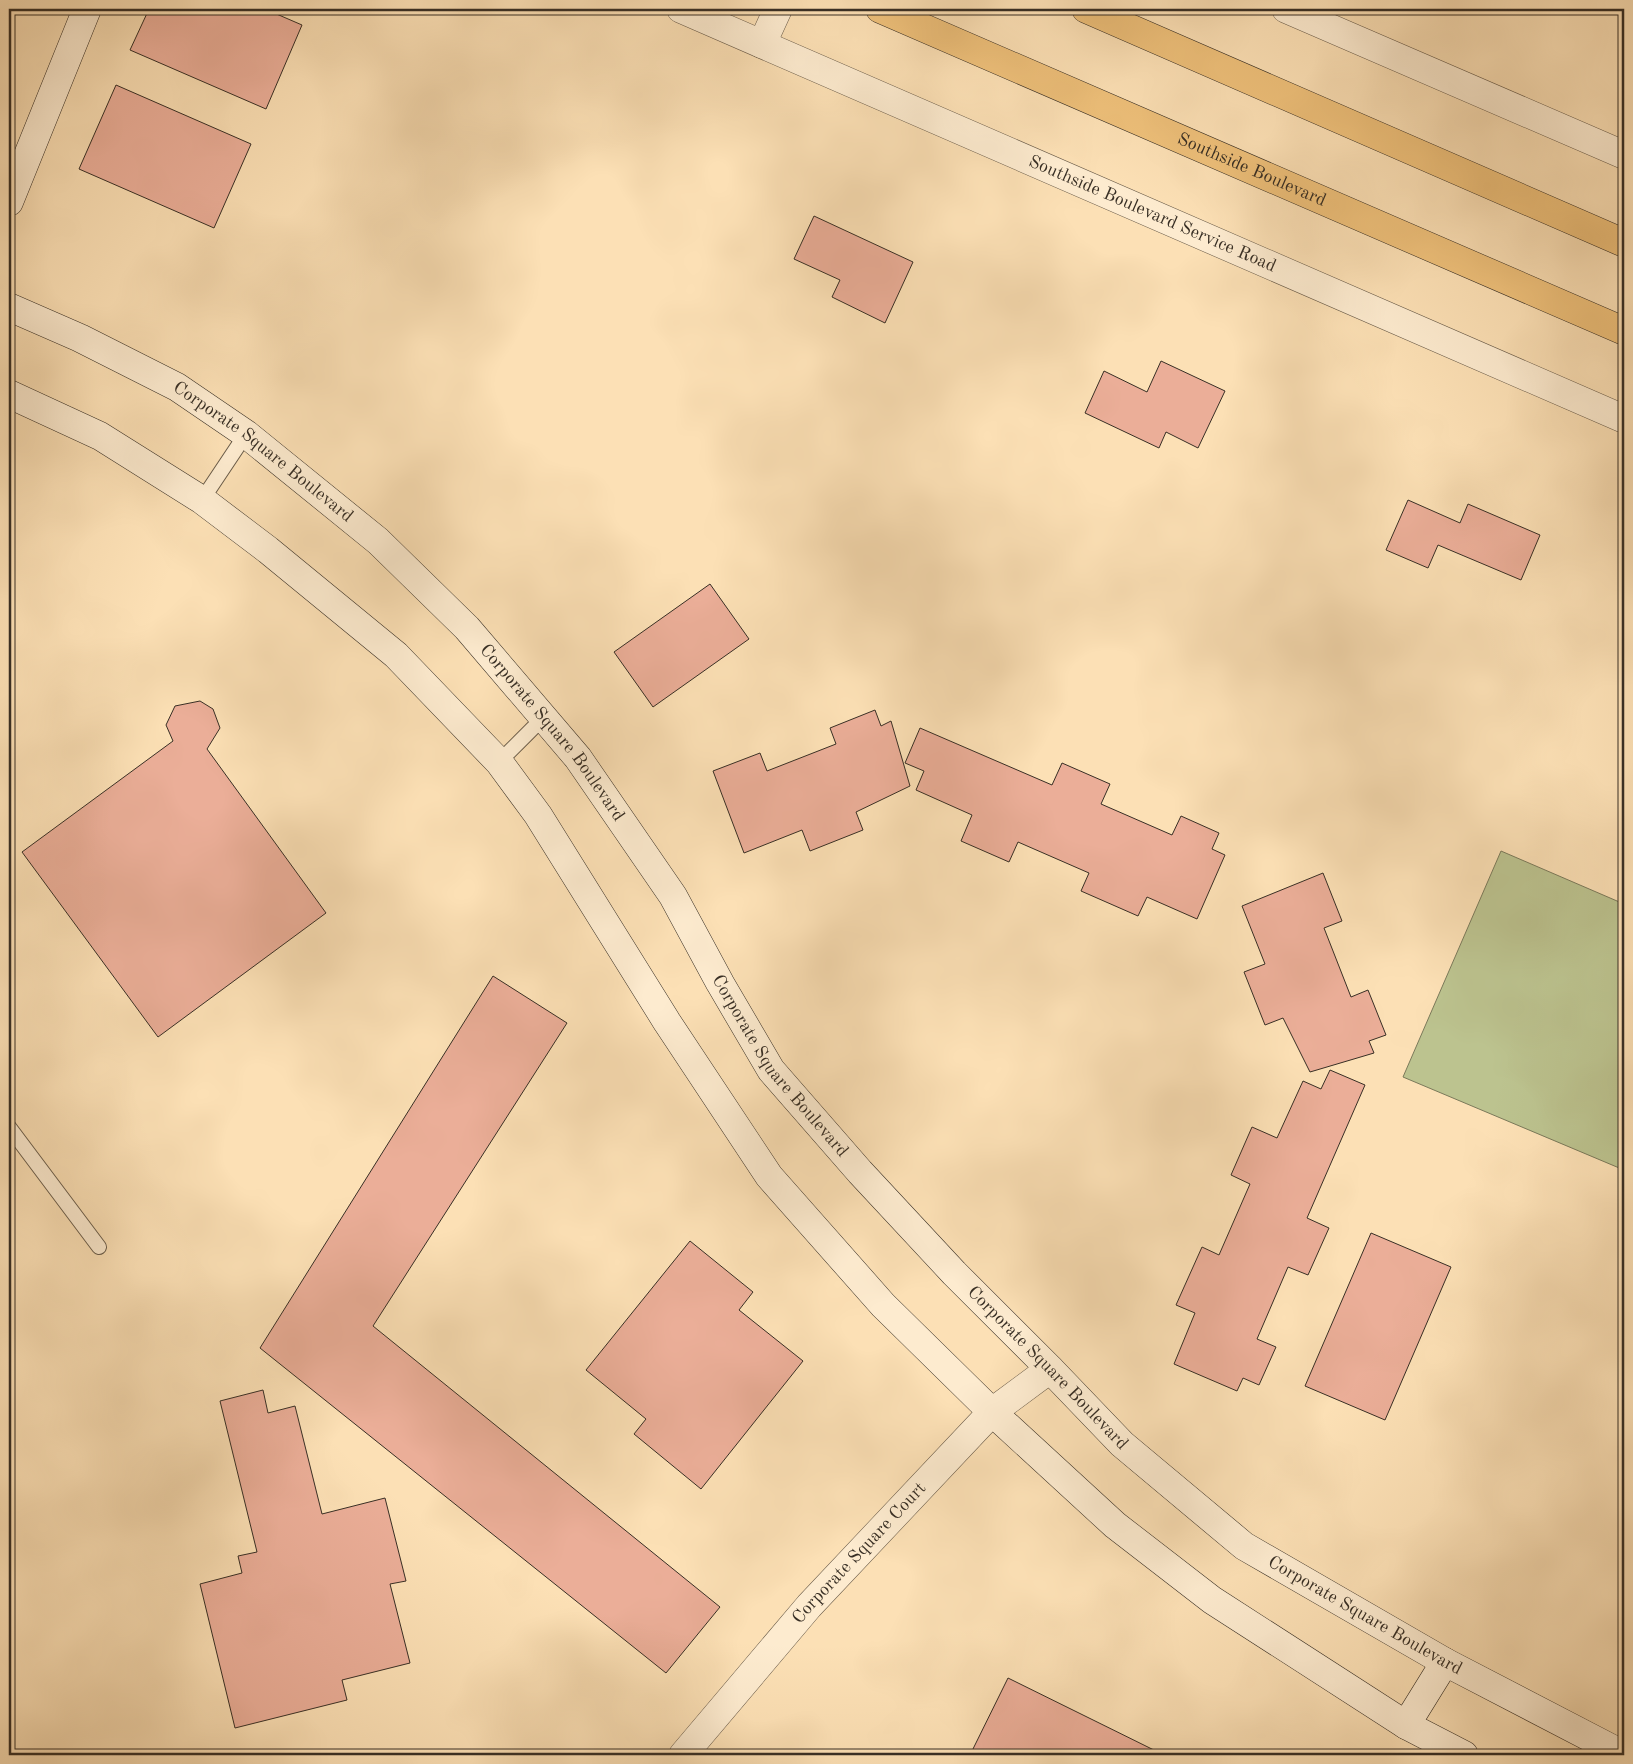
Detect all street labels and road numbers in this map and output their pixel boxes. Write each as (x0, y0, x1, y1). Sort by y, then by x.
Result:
street label: Southside Boulevard (1175, 130, 1329, 210)
street label: Southside Boulevard Service Road (1026, 152, 1279, 276)
street label: Corporate Square Boulevard (170, 378, 356, 526)
street label: Corporate Square Boulevard (476, 641, 628, 824)
street label: Corporate Square Boulevard (708, 972, 852, 1160)
street label: Corporate Square Boulevard (964, 1283, 1131, 1453)
street label: Corporate Square Court (789, 1479, 929, 1627)
street label: Corporate Square Boulevard (1265, 1553, 1465, 1678)

